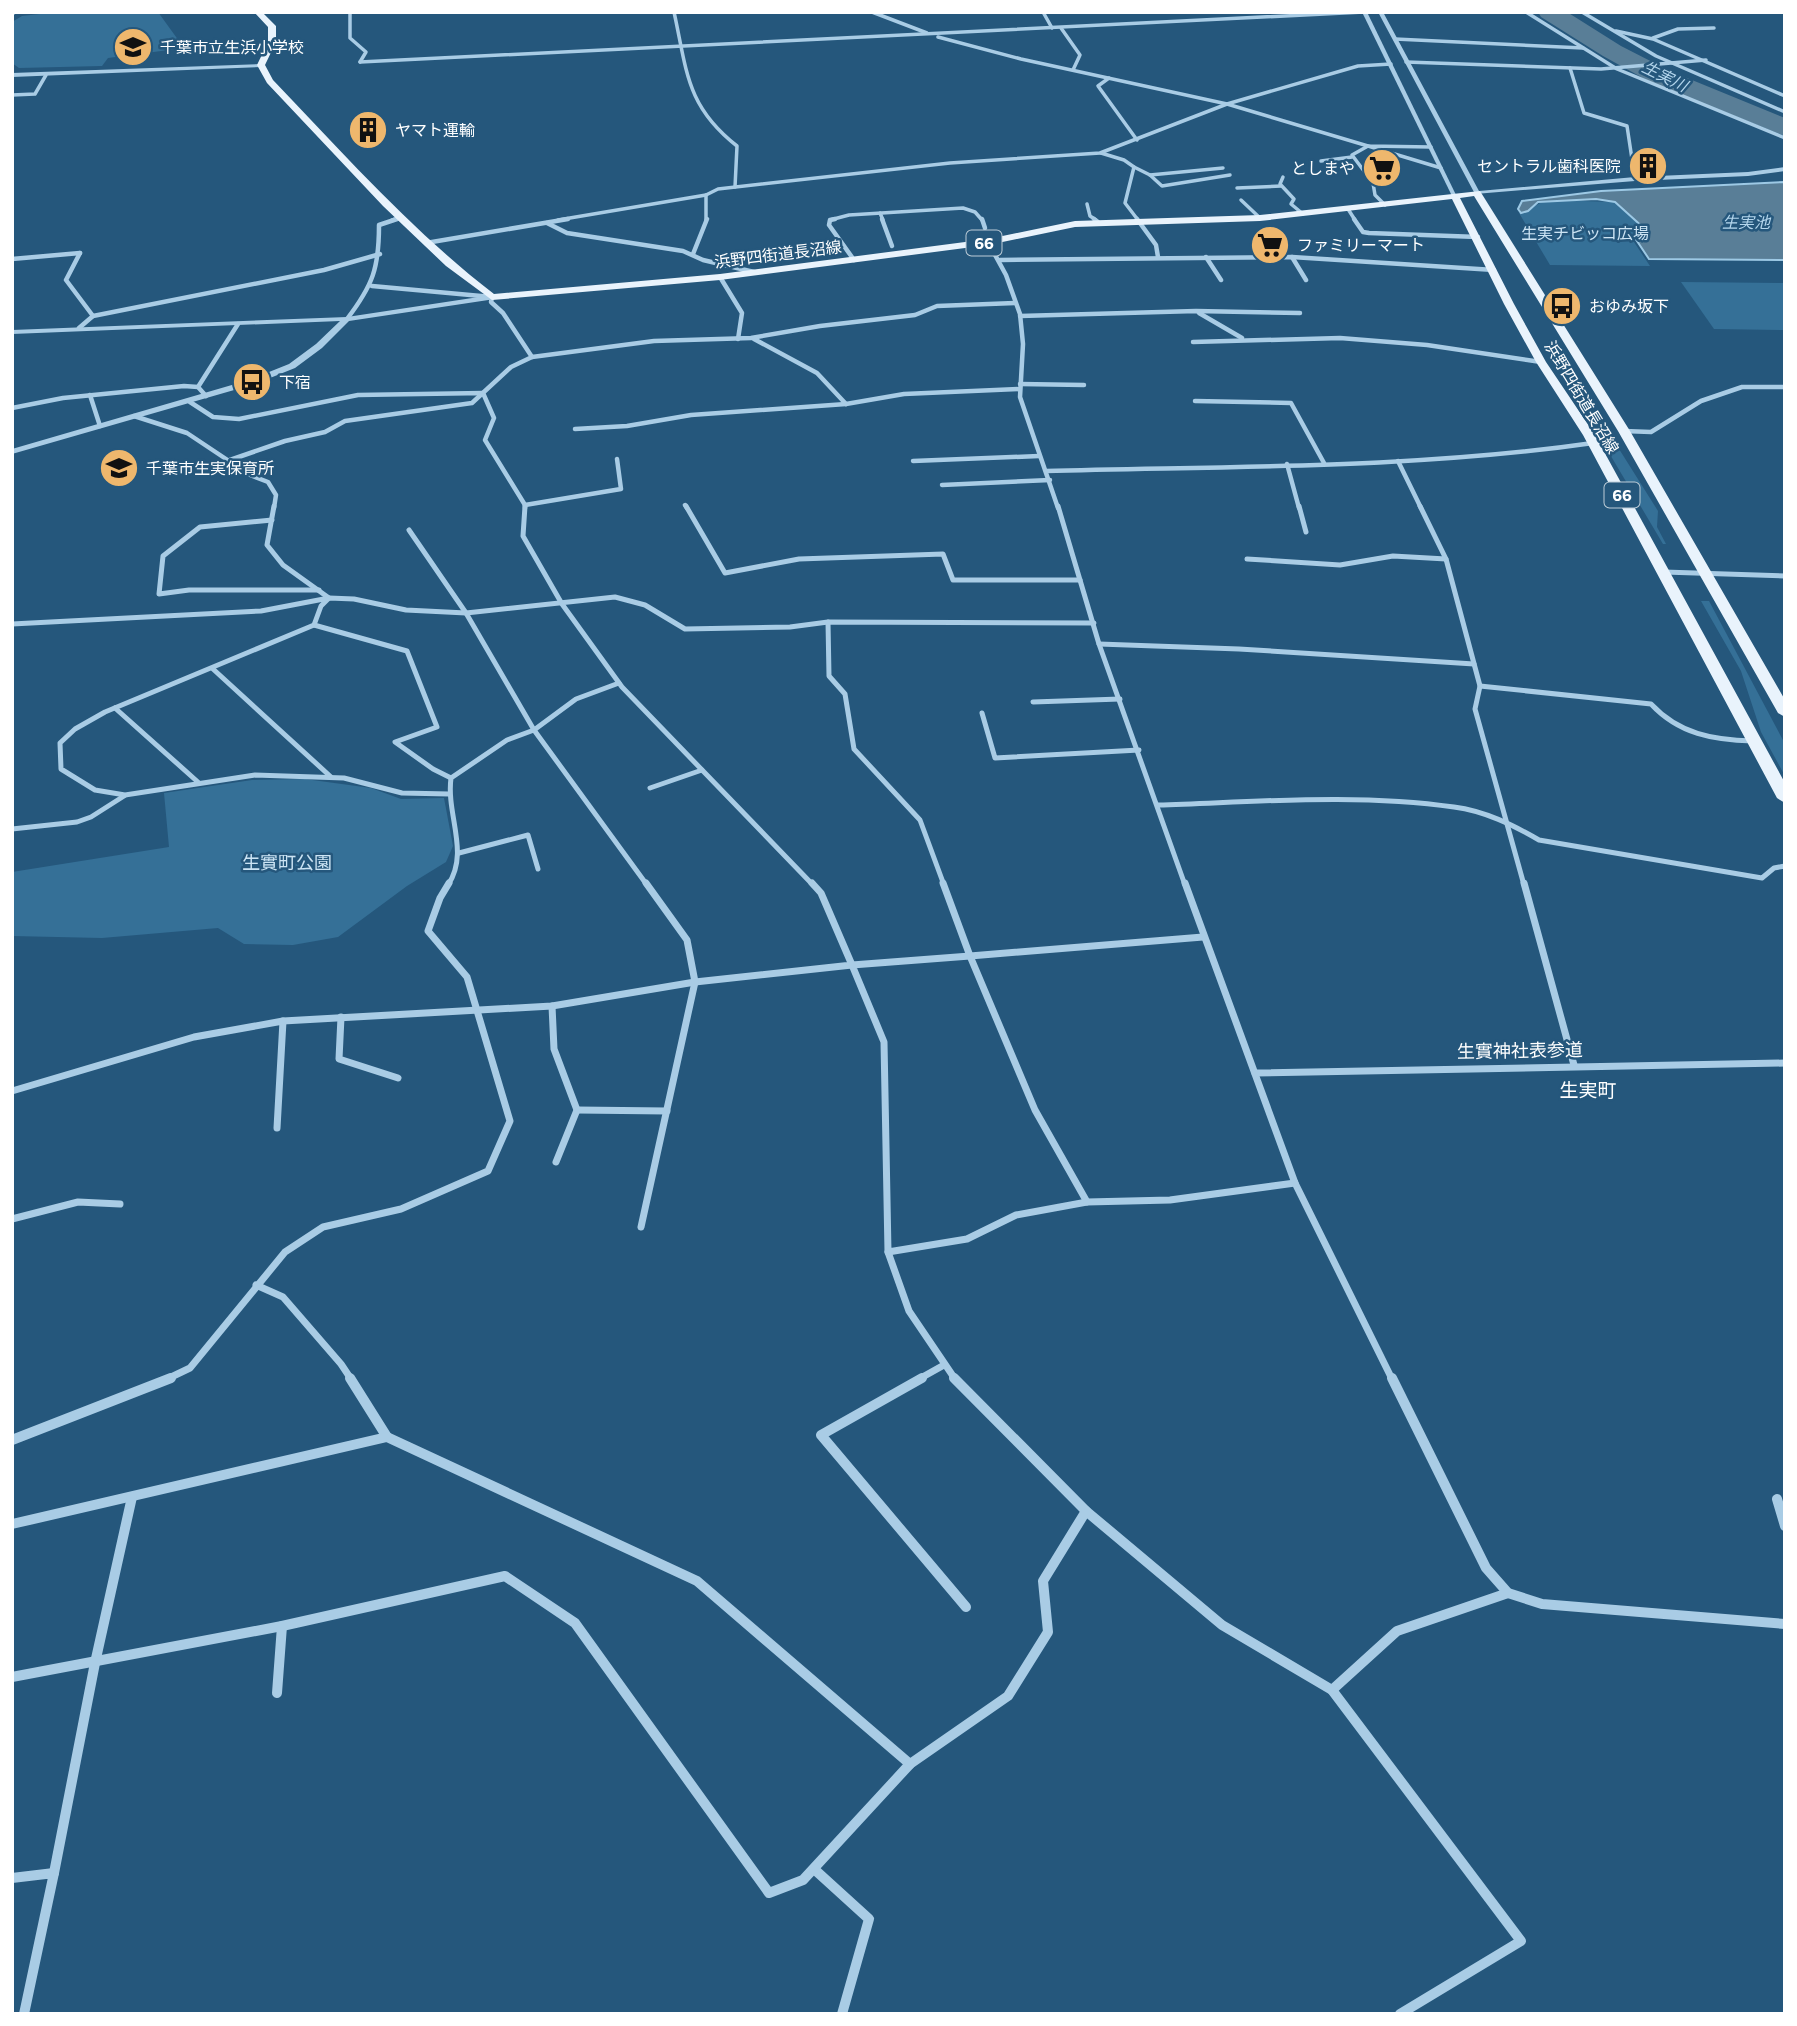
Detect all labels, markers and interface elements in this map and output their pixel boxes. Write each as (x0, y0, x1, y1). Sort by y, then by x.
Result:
school or university icon: 千葉市立生浜小学校 (112, 26, 154, 68)
place label: 千葉市立生浜小学校 (160, 37, 304, 56)
water label: 生実川 (1639, 56, 1693, 95)
building icon: ヤマト運輸 (347, 109, 389, 151)
place label: ヤマト運輸 (395, 120, 475, 139)
building icon: セントラル歯科医院 (1627, 145, 1669, 187)
supermarket icon: としまや (1361, 147, 1403, 189)
place label: セントラル歯科医院 (1477, 156, 1621, 175)
place label: としまや (1291, 158, 1355, 177)
water label: 生実池 (1722, 212, 1772, 231)
park label: 生実チビッコ広場 (1521, 223, 1649, 242)
supermarket icon: ファミリーマート (1249, 224, 1291, 266)
road number: 66 (967, 230, 1002, 256)
place label: ファミリーマート (1297, 235, 1425, 254)
street label: 浜野四街道長沼線 (713, 236, 843, 271)
bus stop icon: おゆみ坂下 (1541, 285, 1583, 327)
place label: おゆみ坂下 (1589, 296, 1669, 315)
street label: 浜野四街道長沼線 (1541, 337, 1624, 457)
bus stop icon: 下宿 (231, 361, 273, 403)
place label: 下宿 (279, 372, 311, 391)
school or university icon: 千葉市生実保育所 (98, 447, 140, 489)
place label: 千葉市生実保育所 (146, 458, 274, 477)
road number: 66 (1604, 482, 1640, 508)
park label: 生實町公園 (242, 851, 332, 873)
street label: 生實神社表参道 (1457, 1038, 1583, 1062)
district label: 生実町 (1559, 1078, 1617, 1101)

